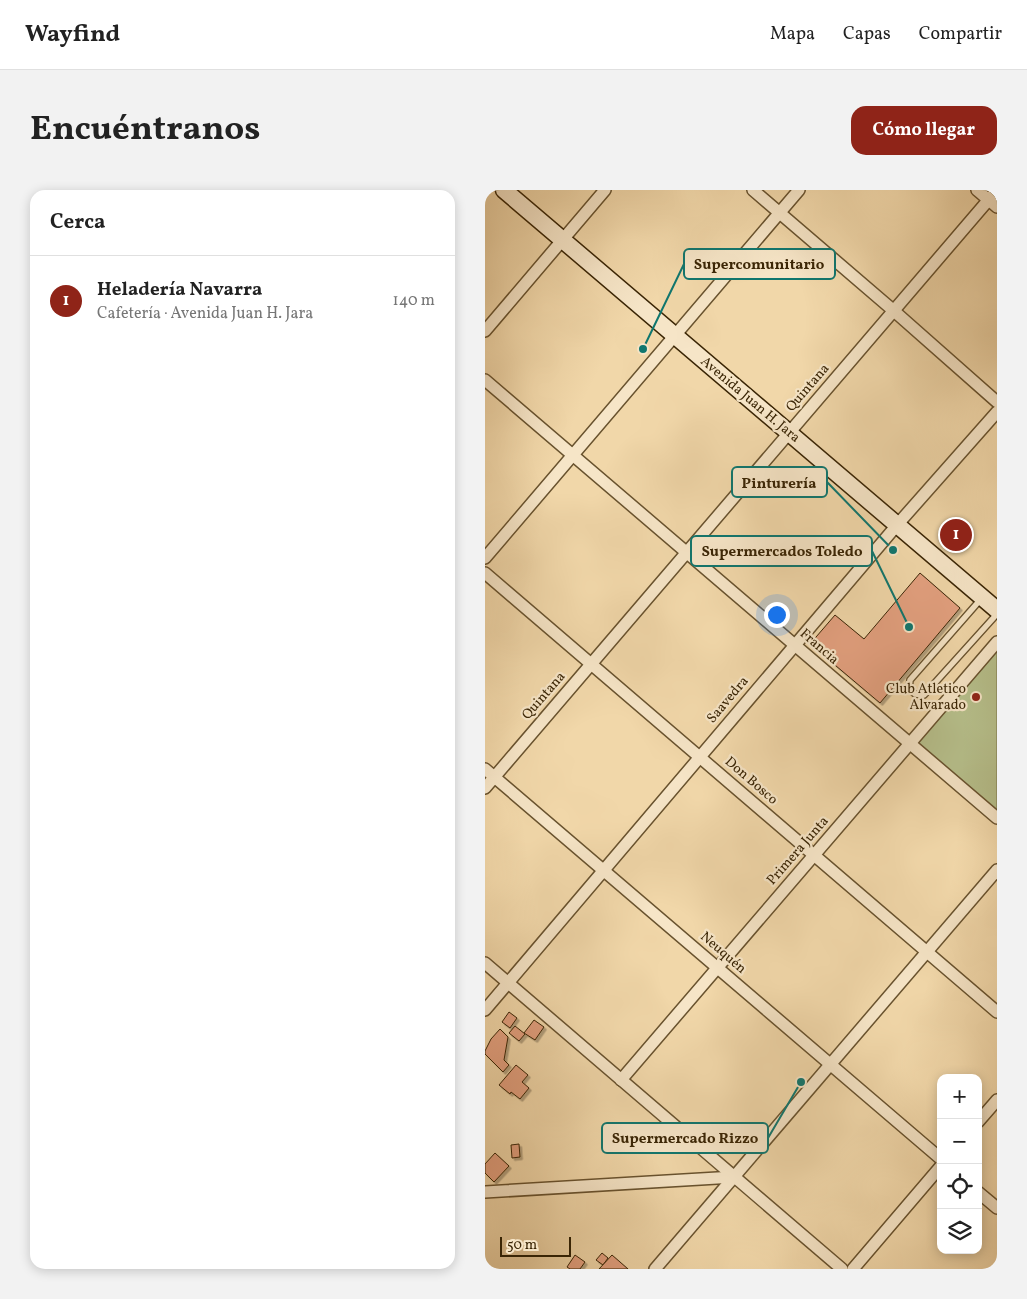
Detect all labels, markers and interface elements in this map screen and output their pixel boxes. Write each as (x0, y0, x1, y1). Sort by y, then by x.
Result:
text: Wayfind (25, 18, 120, 52)
text: Mapa (770, 22, 815, 47)
text: Capas (843, 22, 891, 47)
text: Compartir (919, 22, 1002, 47)
text: Encuéntranos (30, 106, 260, 154)
button: Cómo llegar (851, 106, 997, 155)
text: Cerca (50, 208, 105, 237)
callout: Supercomunitario (684, 249, 835, 279)
text: Supercomunitario (694, 255, 825, 276)
text: Heladería Navarra (97, 277, 262, 303)
text: 1 (63, 290, 69, 312)
text: 140 m (393, 290, 435, 312)
text: Cafetería · Avenida Juan H. Jara (97, 303, 313, 325)
street label: Avenida Juan H. Jara (696, 353, 804, 447)
street label: Quintana (782, 360, 834, 416)
callout: Pinturería (732, 467, 827, 497)
text: Pinturería (742, 474, 816, 495)
pin: 1 (940, 516, 972, 554)
callout: Supermercados Toledo (691, 536, 872, 566)
text: Supermercados Toledo (702, 542, 863, 563)
your location (764, 602, 790, 628)
street label: Francia (795, 625, 843, 669)
street label: Quintana (518, 668, 570, 724)
street label: Saavedra (703, 672, 753, 728)
place label: Club Atletico Alvarado (886, 680, 966, 715)
marker: Club Atletico Alvarado (970, 691, 982, 703)
street label: Don Bosco (720, 753, 782, 809)
street label: Primera Junta (763, 812, 833, 890)
street label: Neuquén (696, 928, 750, 978)
map controls (937, 1074, 982, 1254)
button: + (937, 1074, 982, 1119)
button: − (937, 1119, 982, 1164)
callout: Supermercado Rizzo (602, 1123, 768, 1153)
text: Supermercado Rizzo (612, 1129, 759, 1150)
button: locate (937, 1164, 982, 1209)
button: layers (937, 1209, 982, 1254)
scale bar (500, 1234, 571, 1257)
text: 50 m (507, 1236, 537, 1255)

